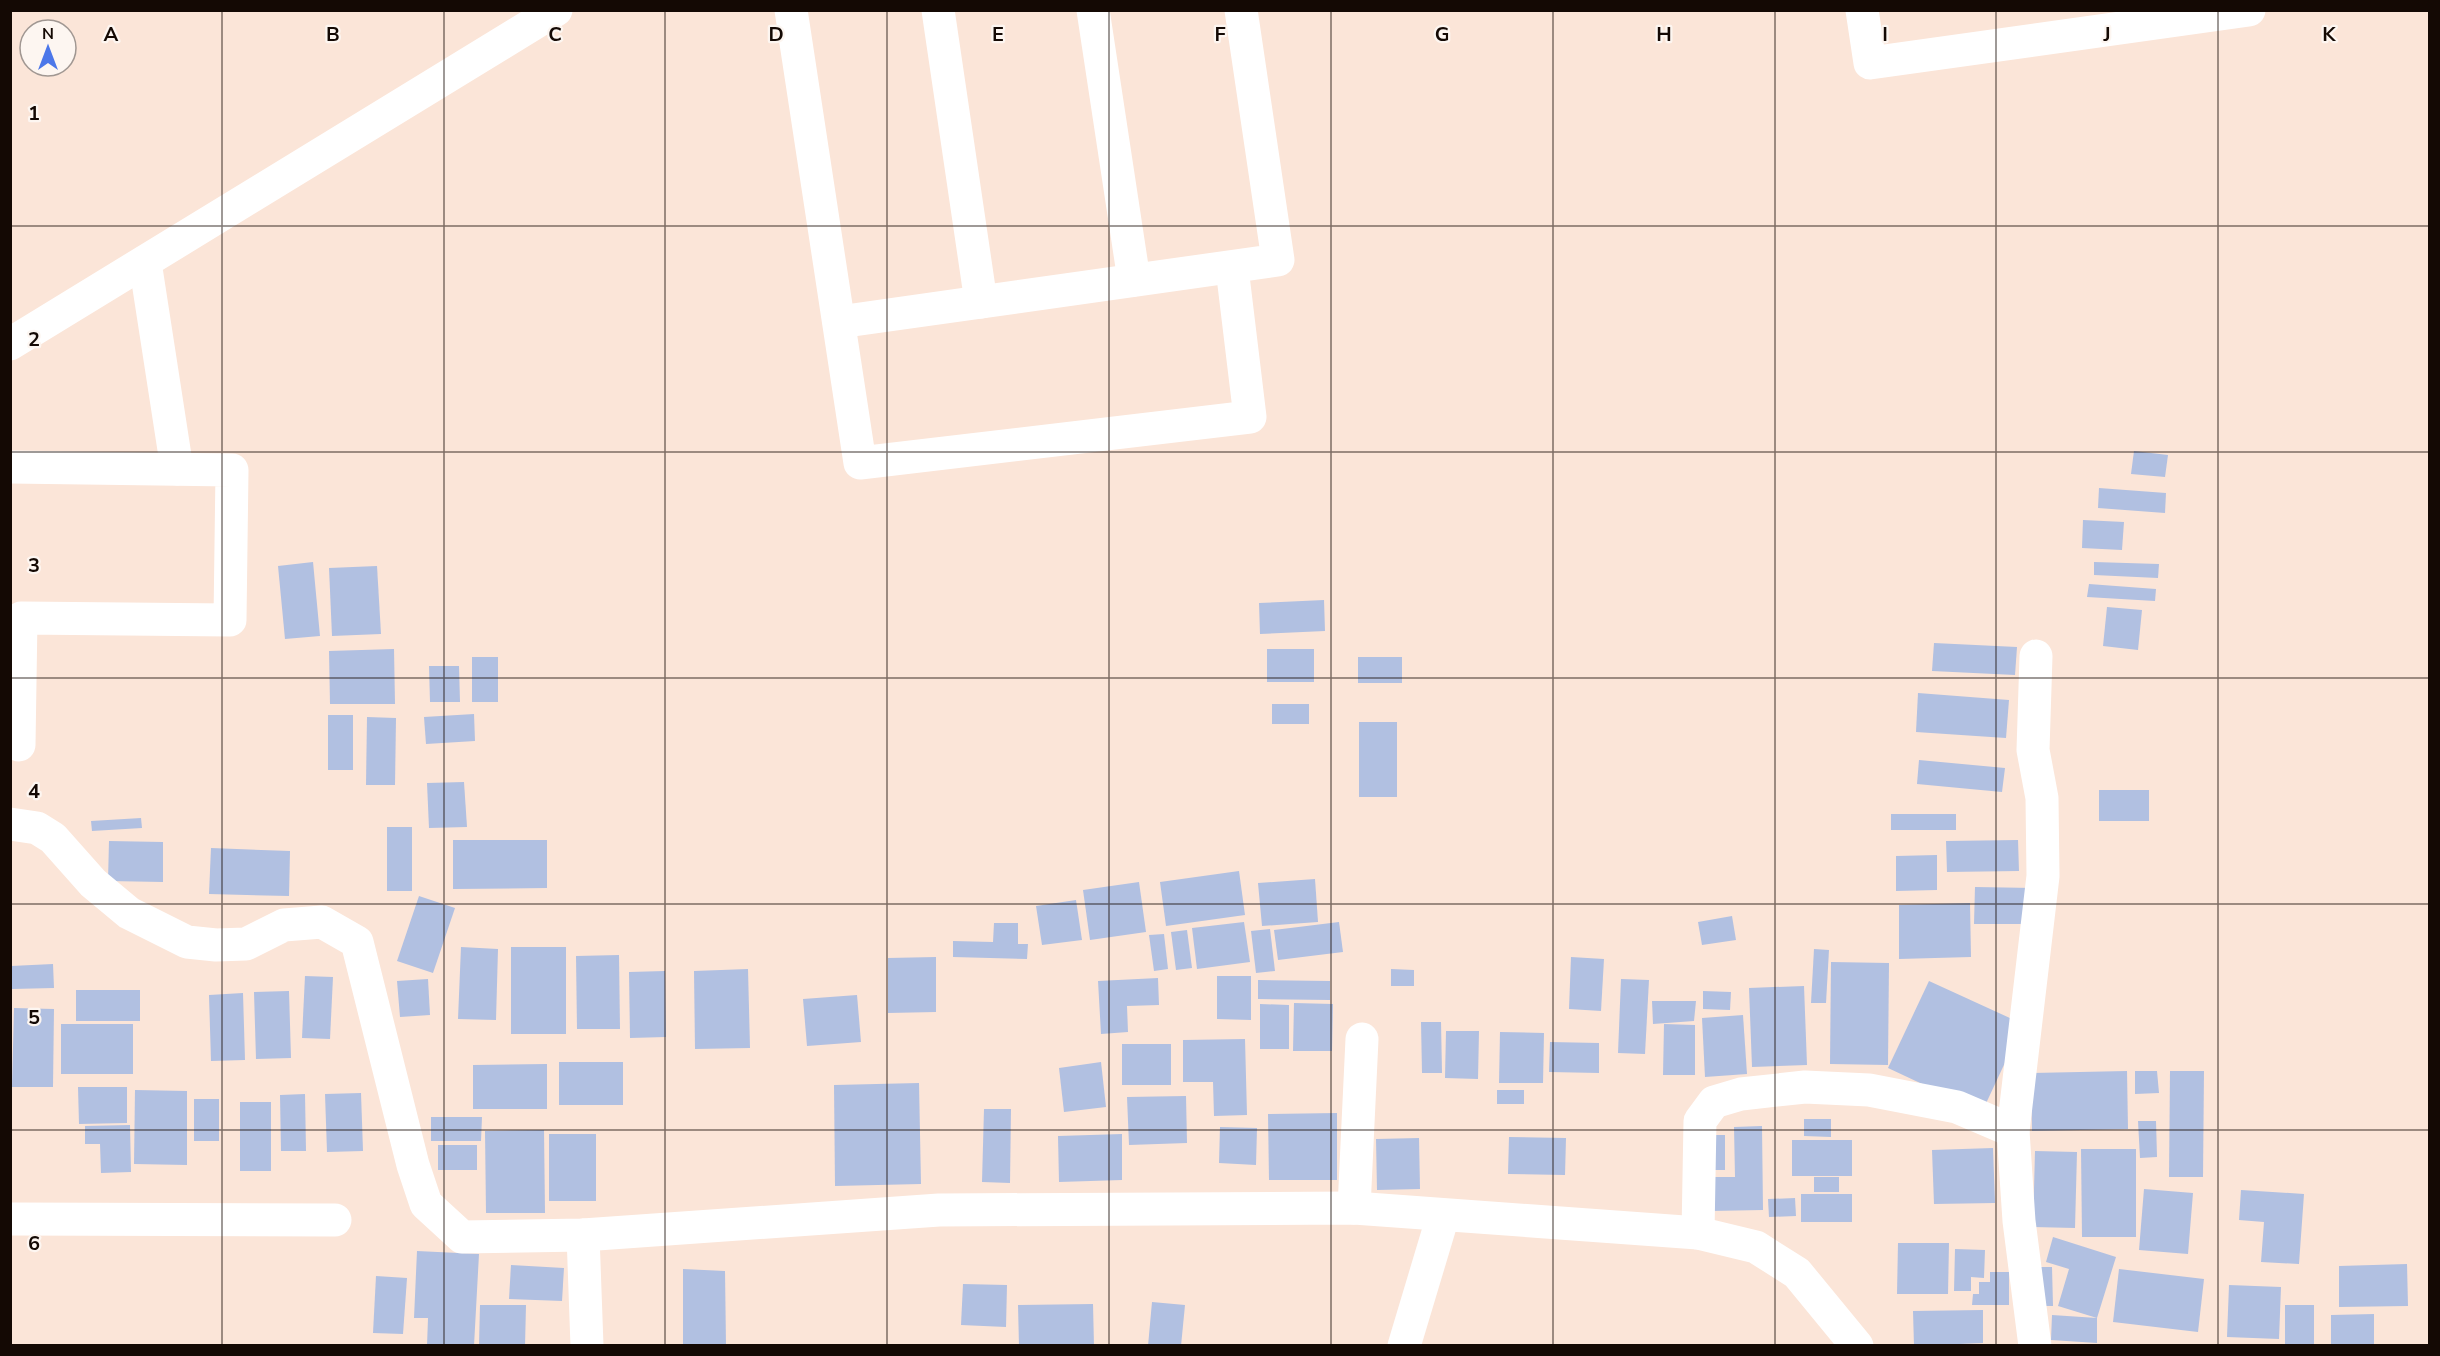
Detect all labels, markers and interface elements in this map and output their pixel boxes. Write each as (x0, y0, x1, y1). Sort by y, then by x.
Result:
north arrow (18, 18, 78, 78)
text: A (104, 21, 119, 48)
text: B (326, 21, 340, 48)
text: C (548, 21, 562, 48)
text: D (768, 21, 784, 48)
text: E (992, 21, 1004, 48)
text: F (1214, 21, 1226, 48)
text: G (1435, 21, 1449, 48)
text: H (1656, 21, 1672, 48)
text: I (1882, 21, 1888, 48)
text: J (2102, 21, 2111, 48)
text: K (2322, 21, 2336, 48)
text: N (42, 23, 54, 45)
text: 1 (28, 100, 40, 127)
text: 2 (28, 326, 40, 353)
text: 3 (28, 552, 40, 579)
text: 4 (28, 778, 40, 805)
text: 5 (28, 1004, 40, 1031)
text: 6 (28, 1230, 40, 1257)

